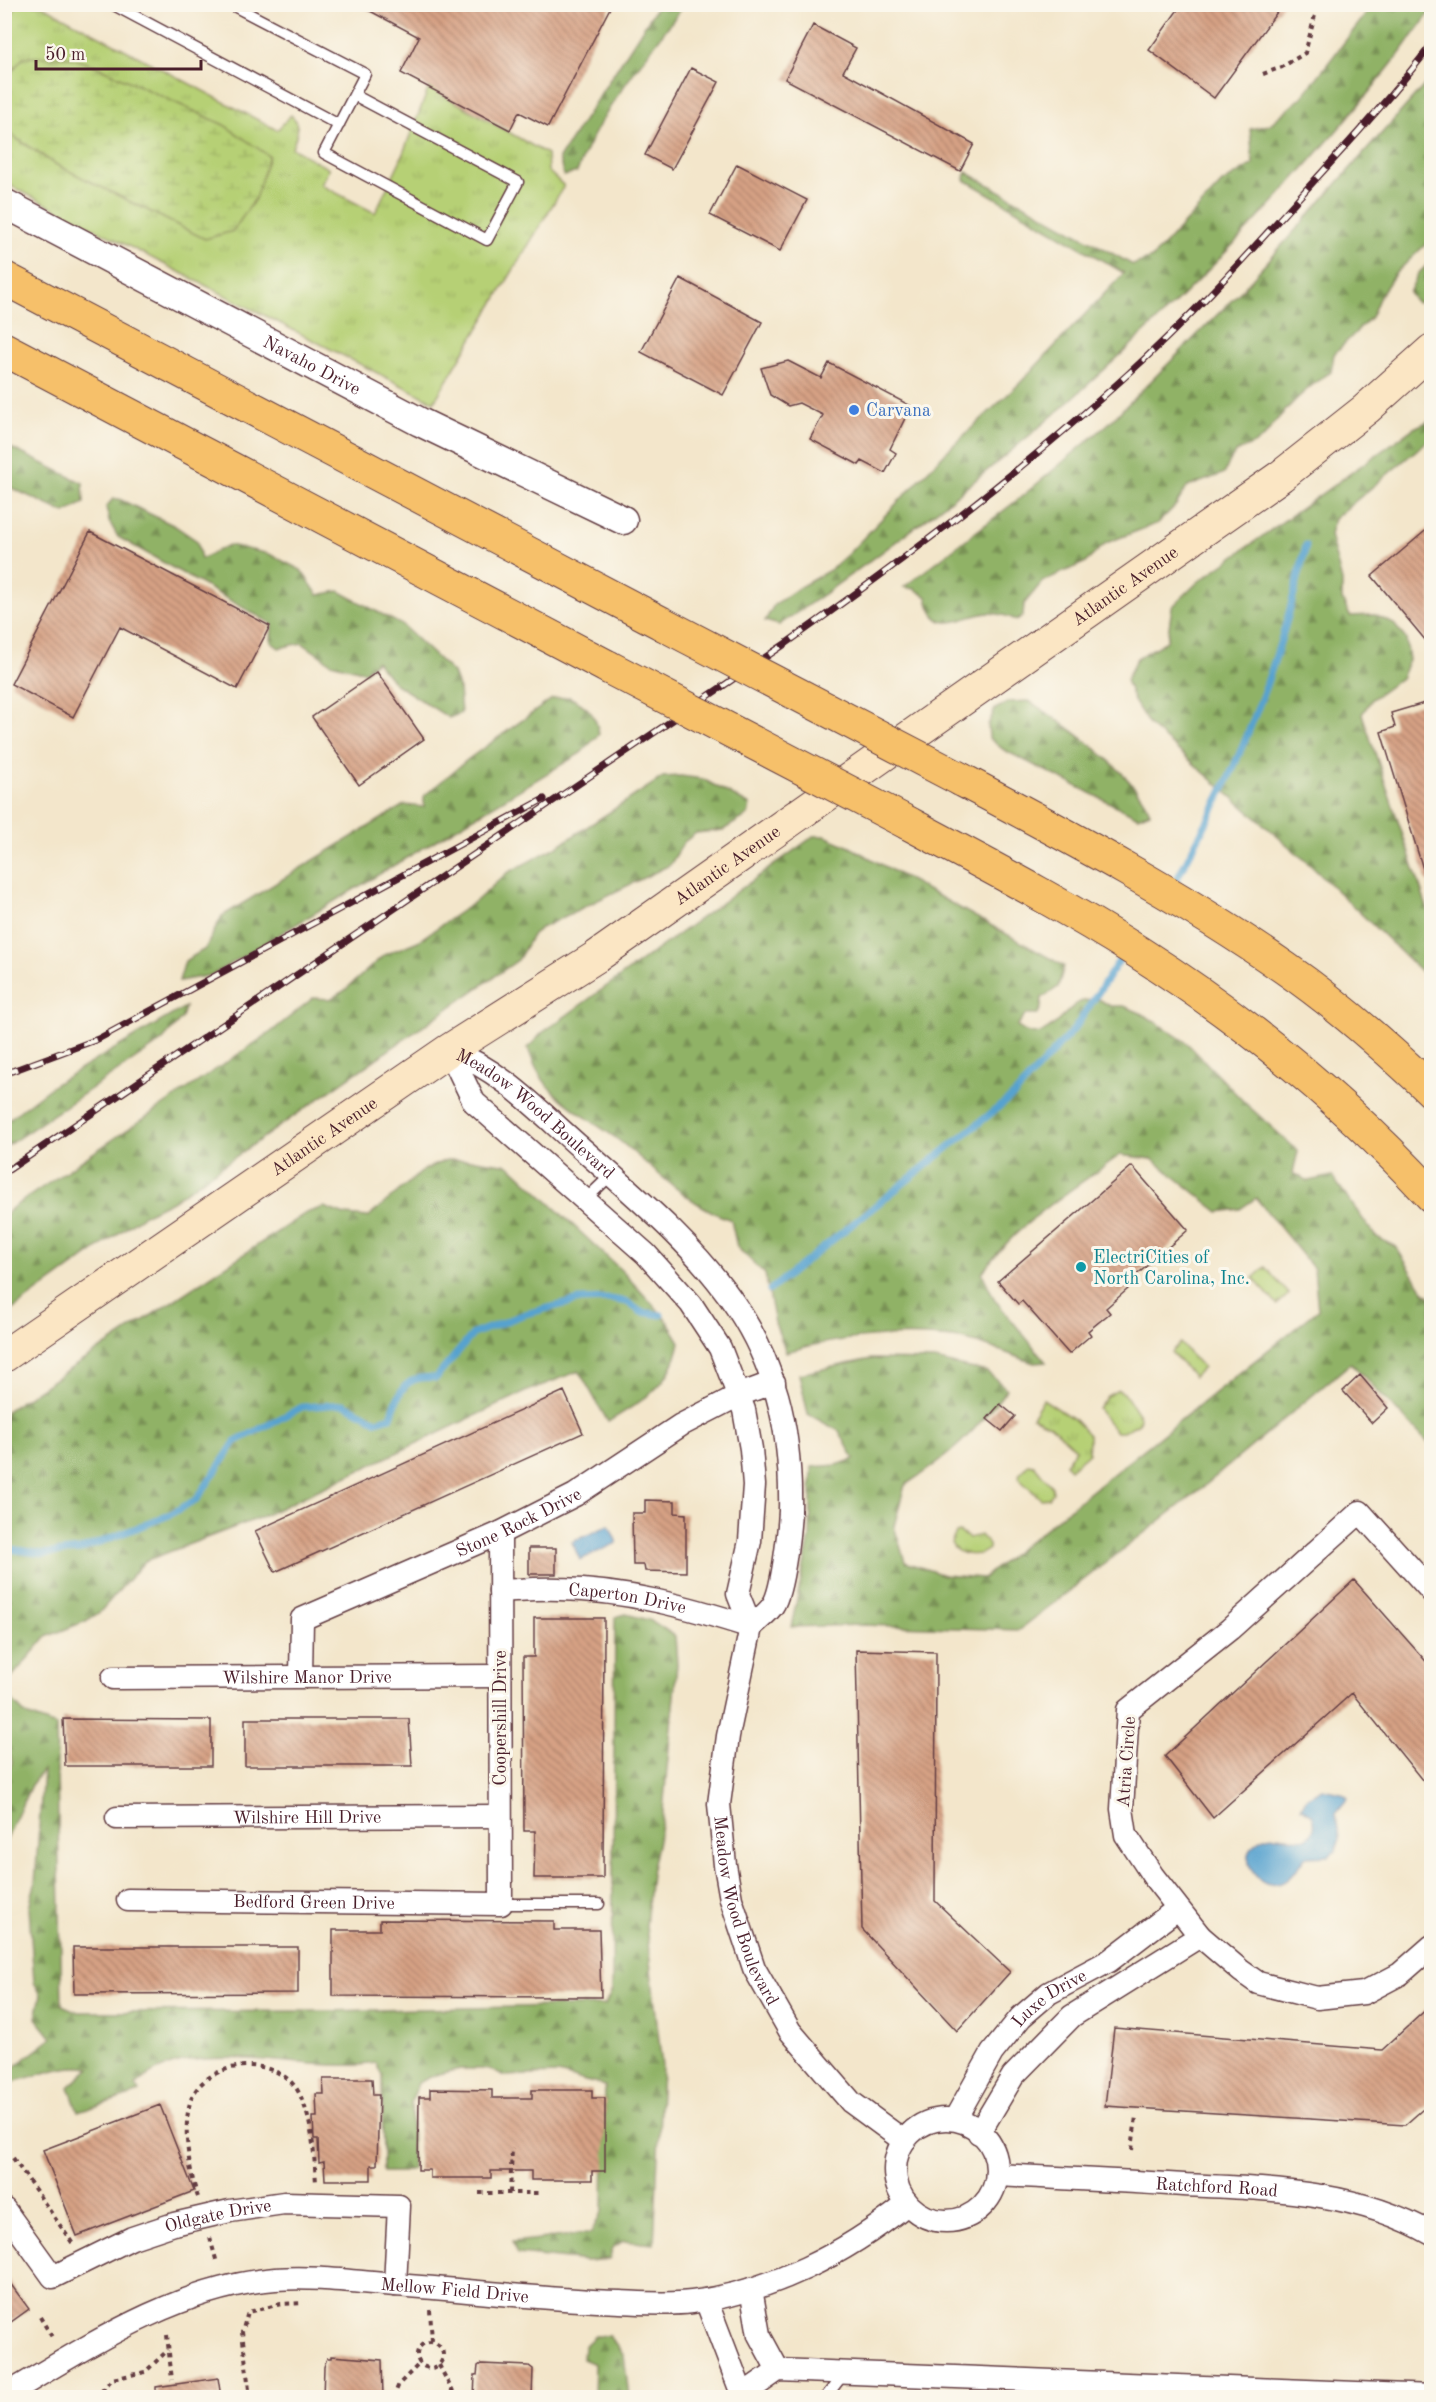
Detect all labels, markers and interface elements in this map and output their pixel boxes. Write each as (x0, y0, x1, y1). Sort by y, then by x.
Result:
scale bar (36, 33, 201, 71)
text: 50 m (45, 46, 85, 64)
street label: Navaho Drive (260, 333, 363, 399)
place label: Carvana (866, 402, 931, 420)
marker: Carvana (847, 403, 861, 417)
street label: Atlantic Avenue (1069, 543, 1182, 630)
street label: Atlantic Avenue (671, 823, 784, 909)
street label: Meadow Wood Boulevard (453, 1046, 618, 1183)
street label: Atlantic Avenue (268, 1094, 381, 1180)
place label: ElectriCities of North Carolina, Inc. (1093, 1249, 1250, 1288)
marker: ElectriCities of North Carolina, Inc. (1074, 1260, 1088, 1274)
street label: Stone Rock Drive (453, 1485, 585, 1561)
street label: Caperton Drive (568, 1581, 688, 1618)
street label: Coopershill Drive (492, 1650, 510, 1786)
street label: Wilshire Manor Drive (222, 1669, 392, 1687)
street label: Atria Circle (1115, 1716, 1139, 1808)
street label: Wilshire Hill Drive (233, 1809, 381, 1827)
street label: Meadow Wood Boulevard (710, 1815, 781, 2009)
street label: Bedford Green Drive (233, 1893, 395, 1913)
street label: Luxe Drive (1009, 1967, 1090, 2031)
street label: Ratchford Road (1155, 2175, 1279, 2200)
street label: Oldgate Drive (163, 2197, 273, 2236)
street label: Mellow Field Drive (380, 2276, 529, 2306)

